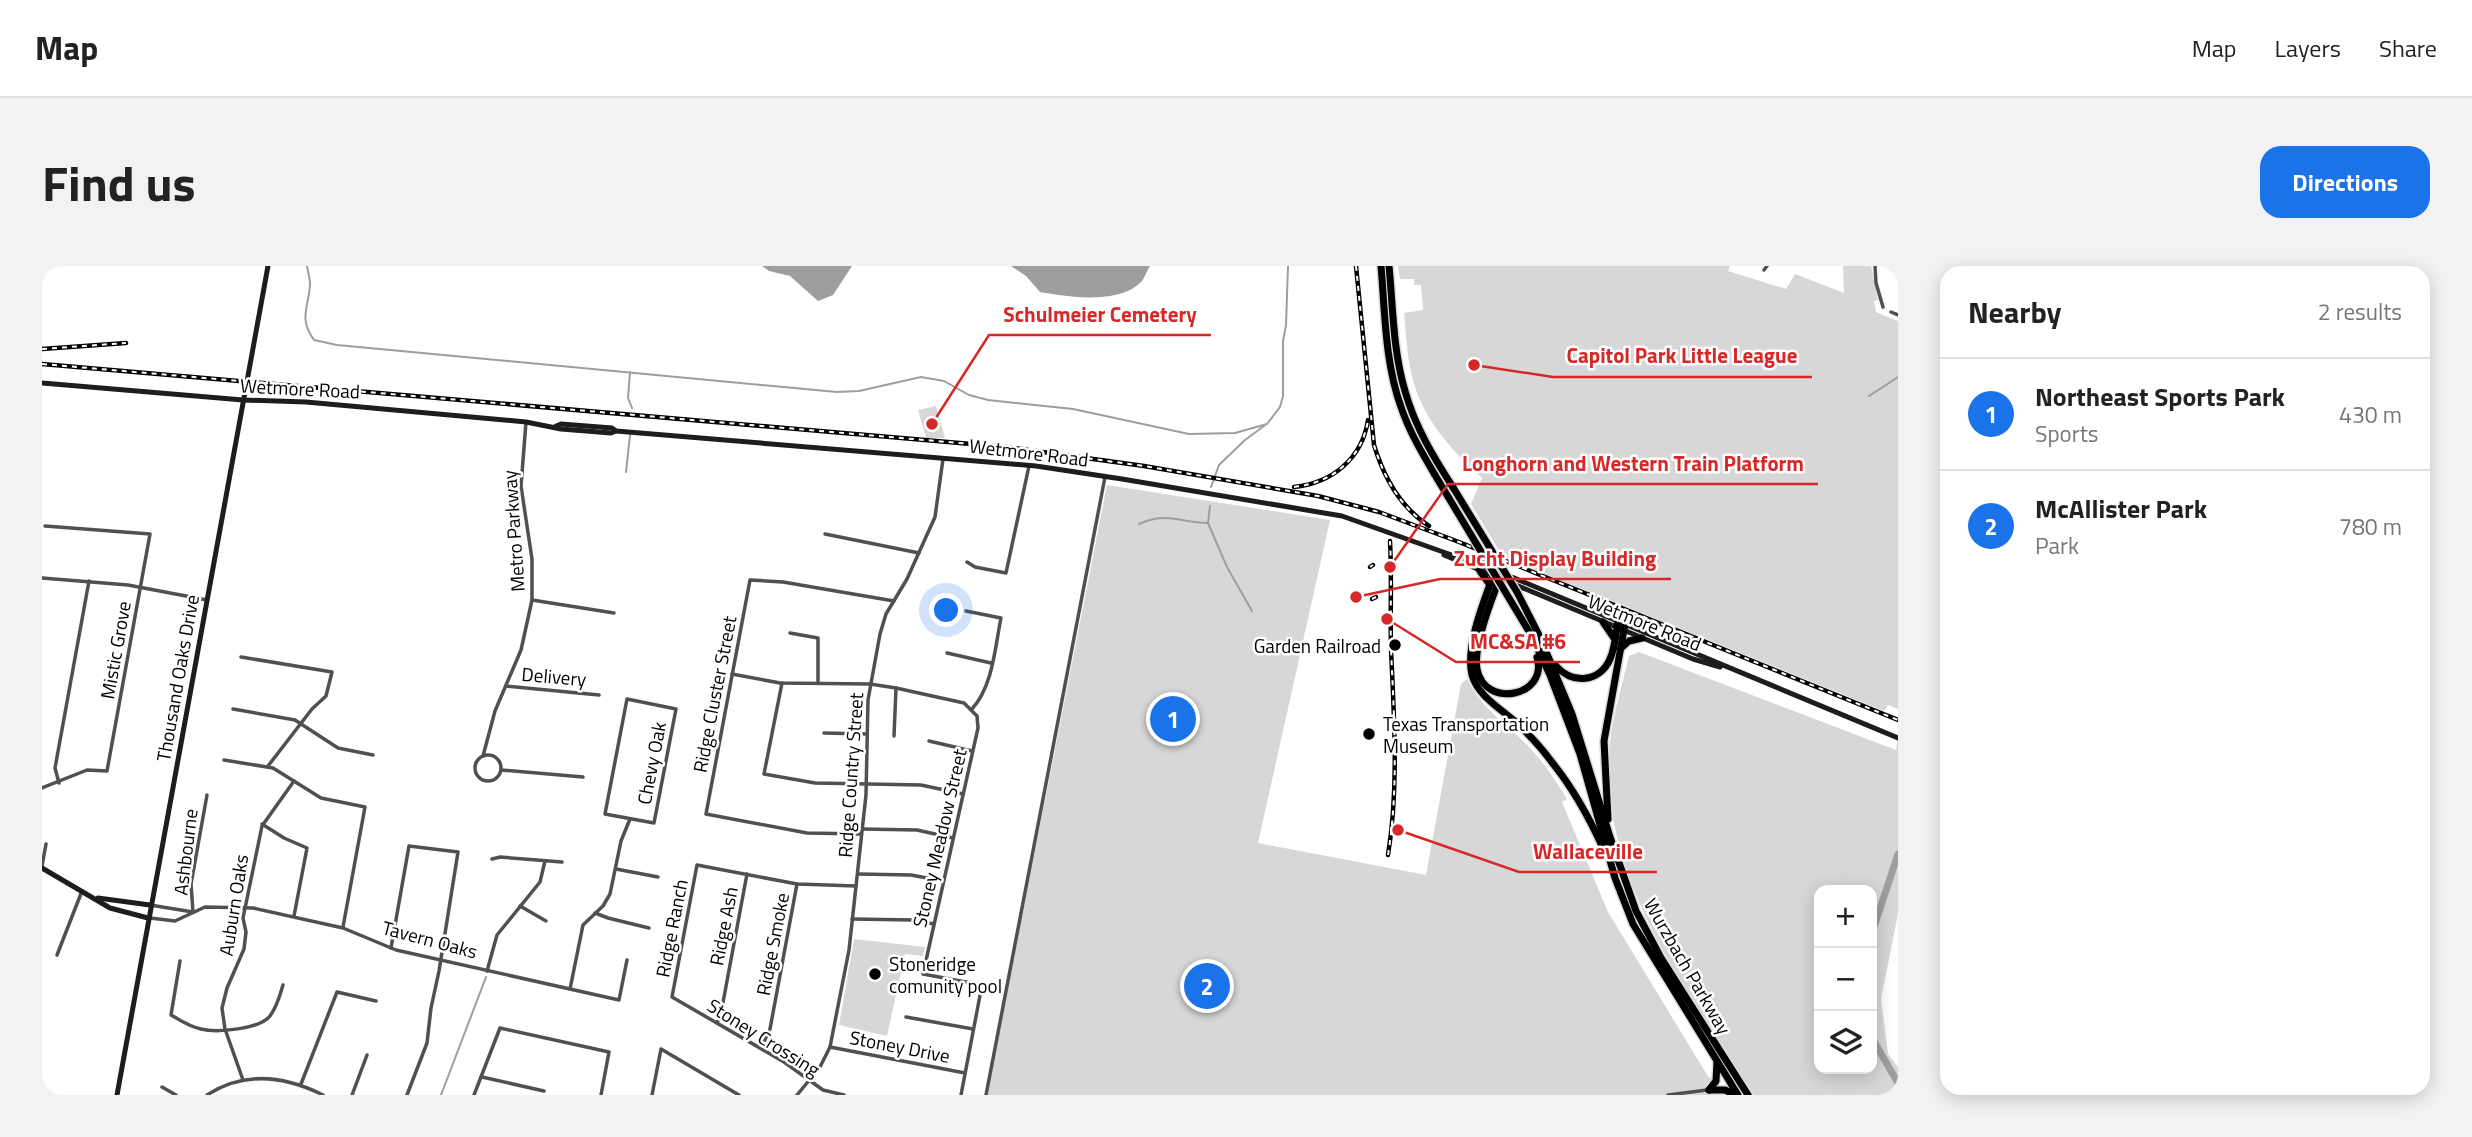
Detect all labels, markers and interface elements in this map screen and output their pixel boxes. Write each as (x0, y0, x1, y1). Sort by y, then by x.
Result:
text: Map (35, 23, 98, 73)
text: Map (2192, 30, 2237, 66)
text: Layers (2275, 30, 2341, 66)
text: Share (2379, 30, 2437, 66)
text: Find us (42, 145, 196, 220)
button: Directions (2260, 146, 2430, 218)
text: Nearby (1968, 289, 2061, 335)
callout: Schulmeier Cemetery (989, 293, 1211, 335)
text: 2 results (2318, 294, 2402, 329)
text: Schulmeier Cemetery (1003, 298, 1197, 330)
callout: Capitol Park Little League (1553, 335, 1812, 377)
text: Capitol Park Little League (1567, 339, 1797, 371)
street label: Wetmore Road (239, 370, 361, 406)
text: Northeast Sports Park (2035, 377, 2285, 416)
text: 1 (1985, 397, 1997, 432)
text: 430 m (2339, 397, 2402, 432)
text: Sports (2035, 416, 2098, 451)
street label: Wetmore Road (968, 430, 1090, 474)
callout: Longhorn and Western Train Platform (1448, 442, 1818, 484)
text: Longhorn and Western Train Platform (1462, 447, 1804, 479)
street label: Metro Parkway (494, 469, 532, 593)
text: McAllister Park (2035, 489, 2207, 528)
text: 2 (1985, 509, 1997, 544)
text: 780 m (2339, 509, 2402, 544)
text: Park (2035, 528, 2079, 563)
callout: Zucht Display Building (1440, 537, 1671, 579)
text: Zucht Display Building (1454, 542, 1656, 574)
street label: Wetmore Road (1584, 586, 1706, 658)
street label: Thousand Oaks Drive (148, 592, 206, 764)
your location (929, 593, 963, 627)
street label: Mistic Grove (92, 599, 138, 701)
street label: Ridge Cluster Street (685, 613, 743, 775)
callout: MC&SA #6 (1456, 620, 1580, 662)
text: MC&SA #6 (1470, 625, 1566, 657)
place label: Garden Railroad (1254, 631, 1381, 660)
marker: Garden Railroad (1387, 637, 1403, 653)
street label: Delivery (521, 659, 587, 693)
street label: Ridge Country Street (830, 691, 870, 859)
pin: 1 (1150, 693, 1196, 745)
place label: Texas Transportation Museum (1383, 709, 1549, 760)
street label: Chevy Oak (629, 719, 673, 807)
marker: Texas Transportation Museum (1361, 726, 1377, 742)
street label: Stoney Meadow Street (904, 746, 974, 930)
street label: Ashbourne (165, 807, 205, 897)
callout: Wallaceville (1519, 830, 1657, 872)
text: Wallaceville (1533, 835, 1643, 867)
street label: Auburn Oaks (211, 852, 255, 958)
street label: Ridge Ranch (647, 876, 695, 980)
street label: Ridge Ash (701, 884, 745, 968)
map controls (1814, 885, 1877, 1074)
button: + (1814, 885, 1877, 948)
street label: Ridge Smoke (748, 890, 796, 998)
street label: Wurzbach Parkway (1637, 892, 1739, 1040)
street label: Tavern Oaks (379, 912, 481, 966)
button: − (1814, 948, 1877, 1011)
place label: Stoneridge comunity pool (889, 949, 1002, 1000)
pin: 2 (1184, 960, 1230, 1012)
marker: Stoneridge comunity pool (867, 966, 883, 982)
street label: Stoney Crossing (702, 991, 826, 1083)
button: layers (1814, 1011, 1877, 1074)
street label: Stoney Drive (847, 1022, 953, 1070)

